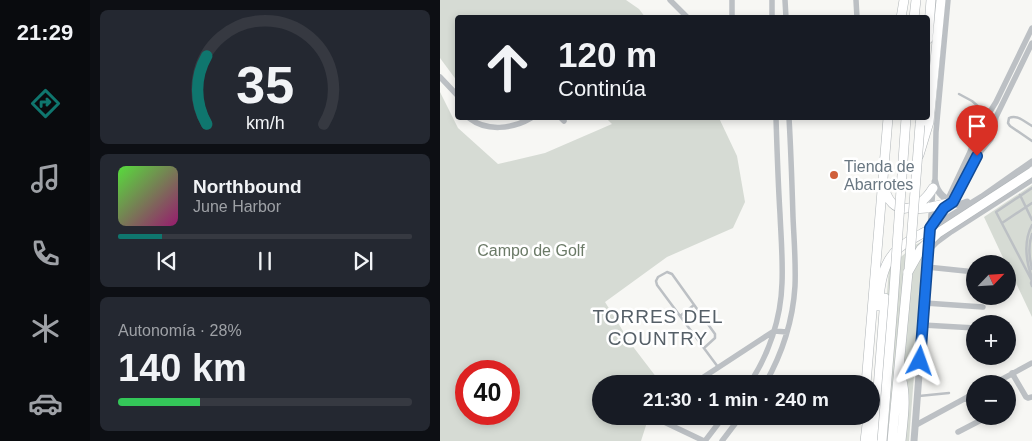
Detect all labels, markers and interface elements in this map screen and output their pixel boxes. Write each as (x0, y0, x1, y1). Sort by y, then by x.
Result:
text: 21:29 (17, 20, 73, 45)
icon: ahead (475, 35, 540, 100)
text: 120 m (558, 35, 657, 74)
text: 35 (236, 56, 294, 114)
text: Continúa (558, 76, 646, 101)
icon: directions (28, 86, 63, 121)
pin (956, 105, 998, 156)
icon: arrive (963, 112, 991, 140)
text: km/h (246, 113, 284, 133)
place label: Tienda de Abarrotes (844, 158, 915, 193)
icon: music (28, 161, 63, 196)
marker: Tienda de Abarrotes (828, 169, 840, 181)
text: Northbound (193, 176, 302, 197)
text: June Harbor (193, 198, 281, 215)
icon: phone (28, 236, 63, 271)
park label: Campo de Golf (477, 242, 585, 259)
icon: previous (153, 247, 181, 275)
icon: pause (251, 247, 279, 275)
icon: next (349, 247, 377, 275)
north arrow (966, 255, 1016, 305)
map controls (966, 255, 1016, 425)
district label: TORRES DEL COUNTRY (592, 306, 724, 349)
icon: climate (28, 311, 63, 346)
button: + (966, 315, 1016, 365)
text: Autonomía · 28% (118, 322, 242, 339)
position arrow (893, 334, 945, 386)
text: 140 km (118, 347, 247, 389)
speed limit sign: 40 (455, 360, 520, 425)
button: − (966, 375, 1016, 425)
icon: car (28, 386, 63, 421)
text: 21:30 · 1 min · 240 m (643, 389, 829, 410)

